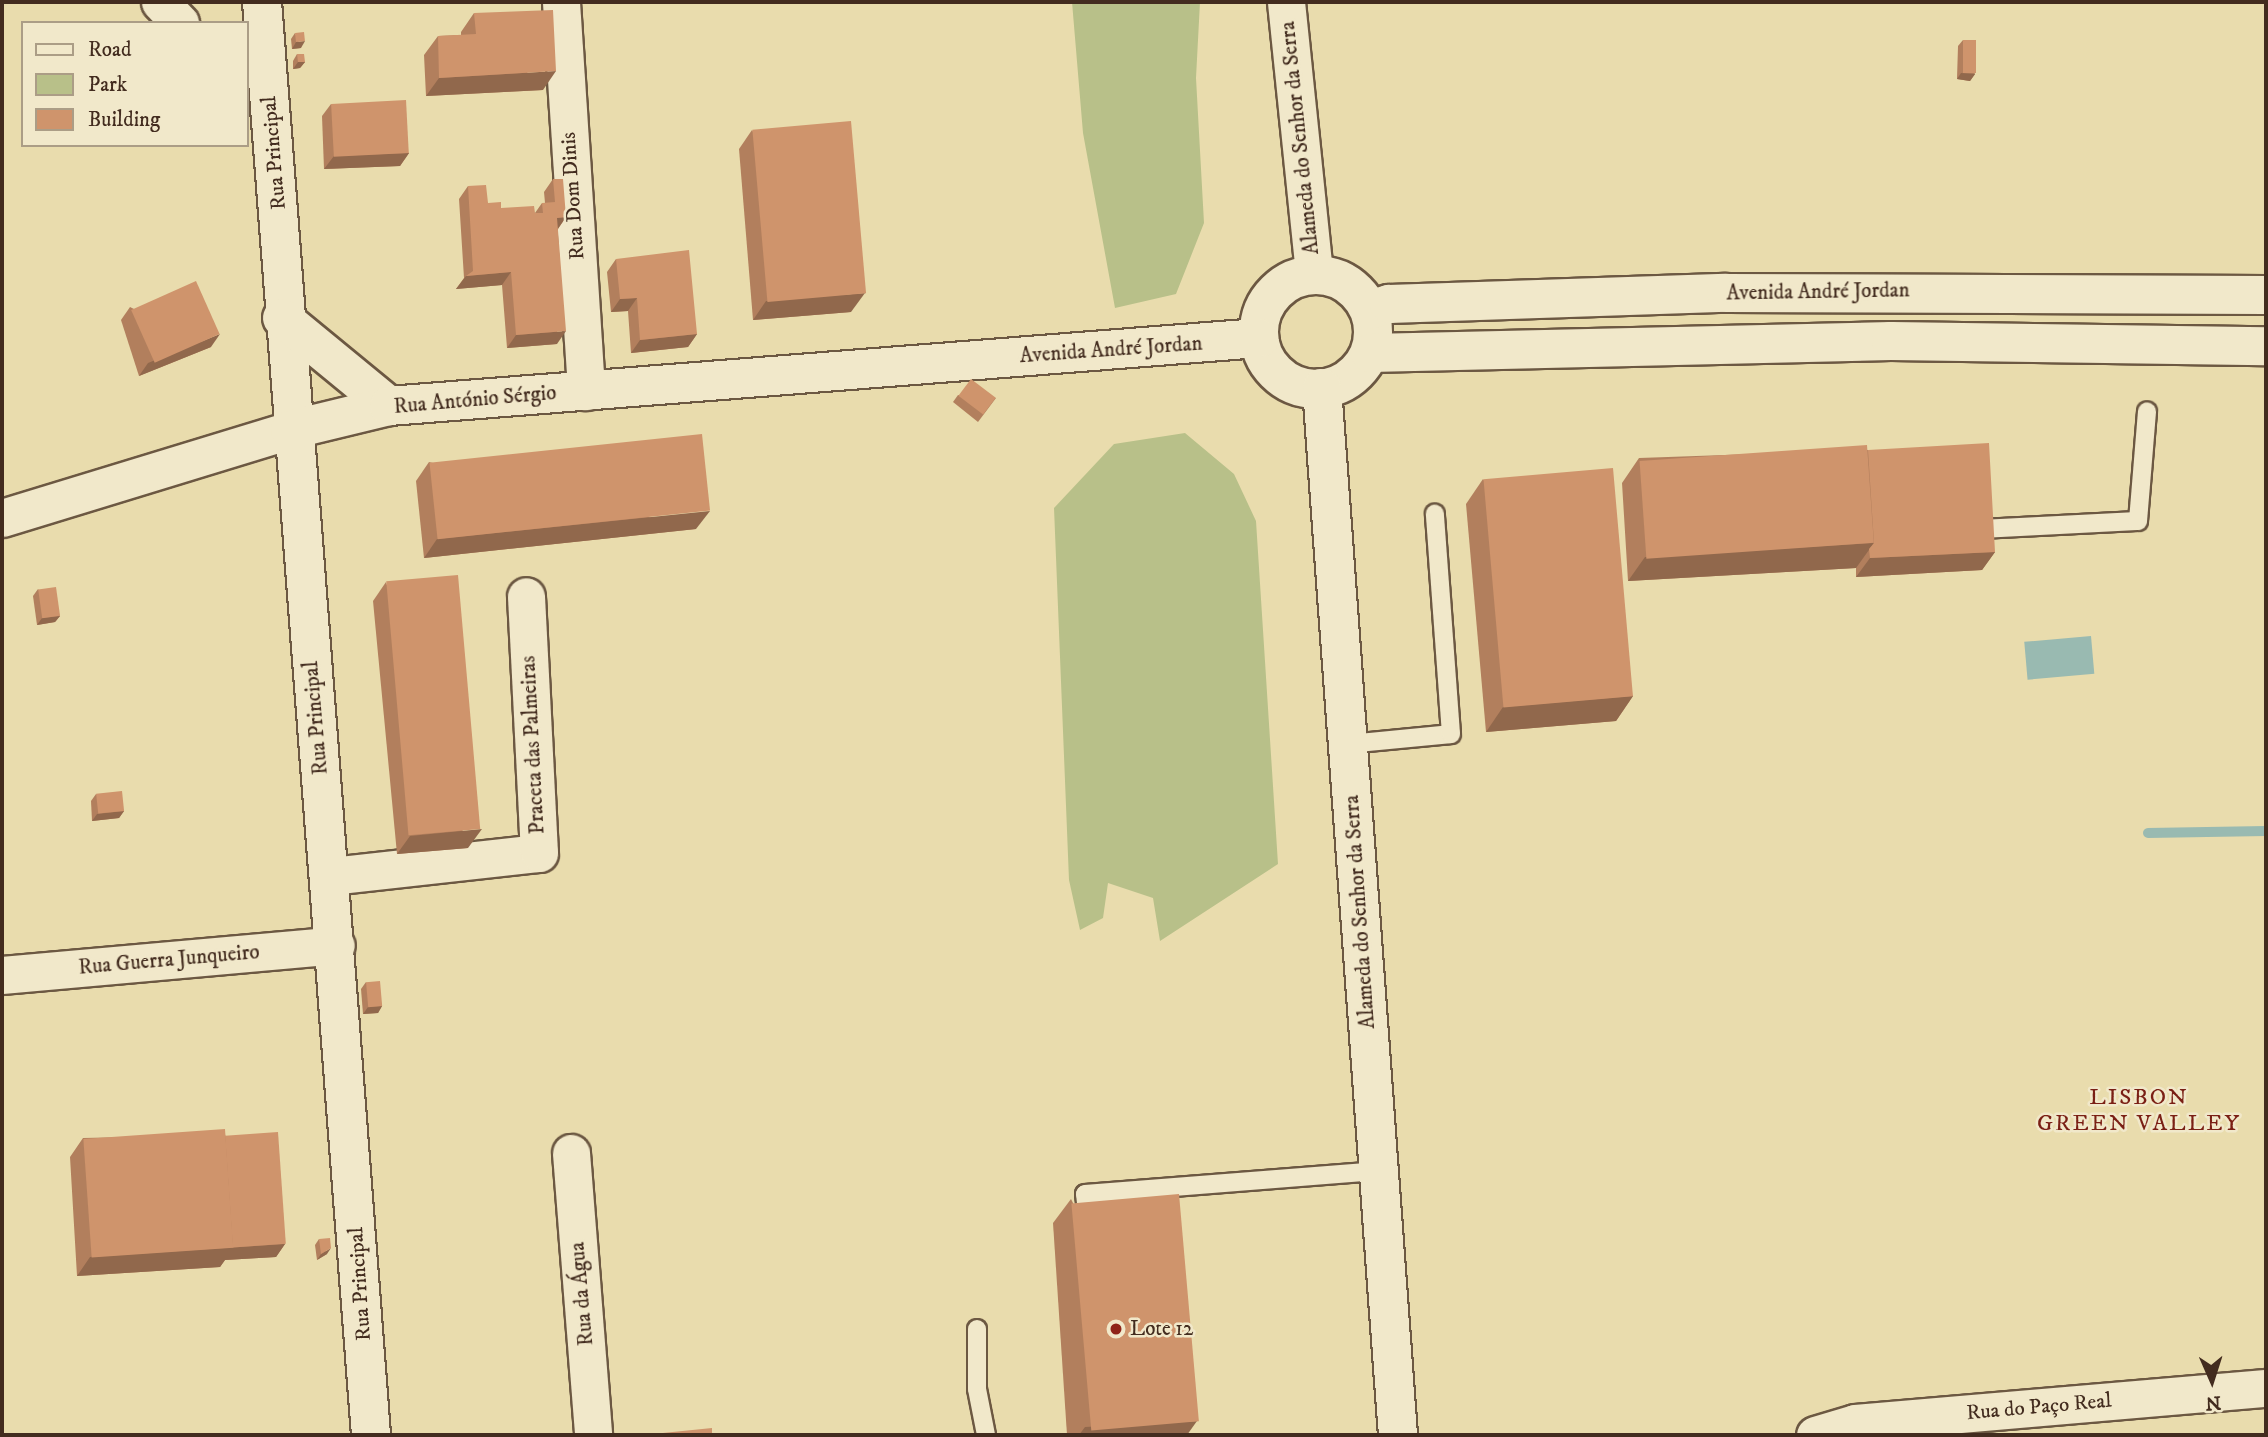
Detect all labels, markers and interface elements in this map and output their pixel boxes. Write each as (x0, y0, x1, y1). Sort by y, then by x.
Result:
street label: Alameda do Senhor da Serra (1275, 20, 1325, 256)
legend (21, 21, 248, 147)
text: Road (88, 37, 132, 63)
text: Park (88, 72, 127, 98)
street label: Rua Principal (256, 95, 292, 211)
text: Building (88, 107, 160, 133)
street label: Rua Dom Dinis (556, 131, 590, 261)
street label: Avenida André Jordan (1726, 278, 1910, 306)
street label: Avenida André Jordan (1019, 331, 1203, 369)
street label: Rua António Sérgio (393, 380, 557, 420)
street label: Praceta das Palmeiras (516, 655, 550, 835)
street label: Rua Principal (298, 660, 334, 776)
street label: Alameda do Senhor da Serra (1339, 794, 1381, 1030)
street label: Rua Guerra Junqueiro (77, 940, 261, 980)
district label: LISBON GREEN VALLEY (2039, 1084, 2239, 1138)
street label: Rua Principal (343, 1226, 377, 1342)
street label: Rua da Água (565, 1241, 599, 1347)
place label: Lote 12 (1130, 1316, 1193, 1342)
marker: Lote 12 (1108, 1321, 1124, 1337)
north arrow (2177, 1346, 2247, 1416)
street label: Rua do Paço Real (1965, 1388, 2113, 1426)
text: N (2205, 1391, 2222, 1414)

